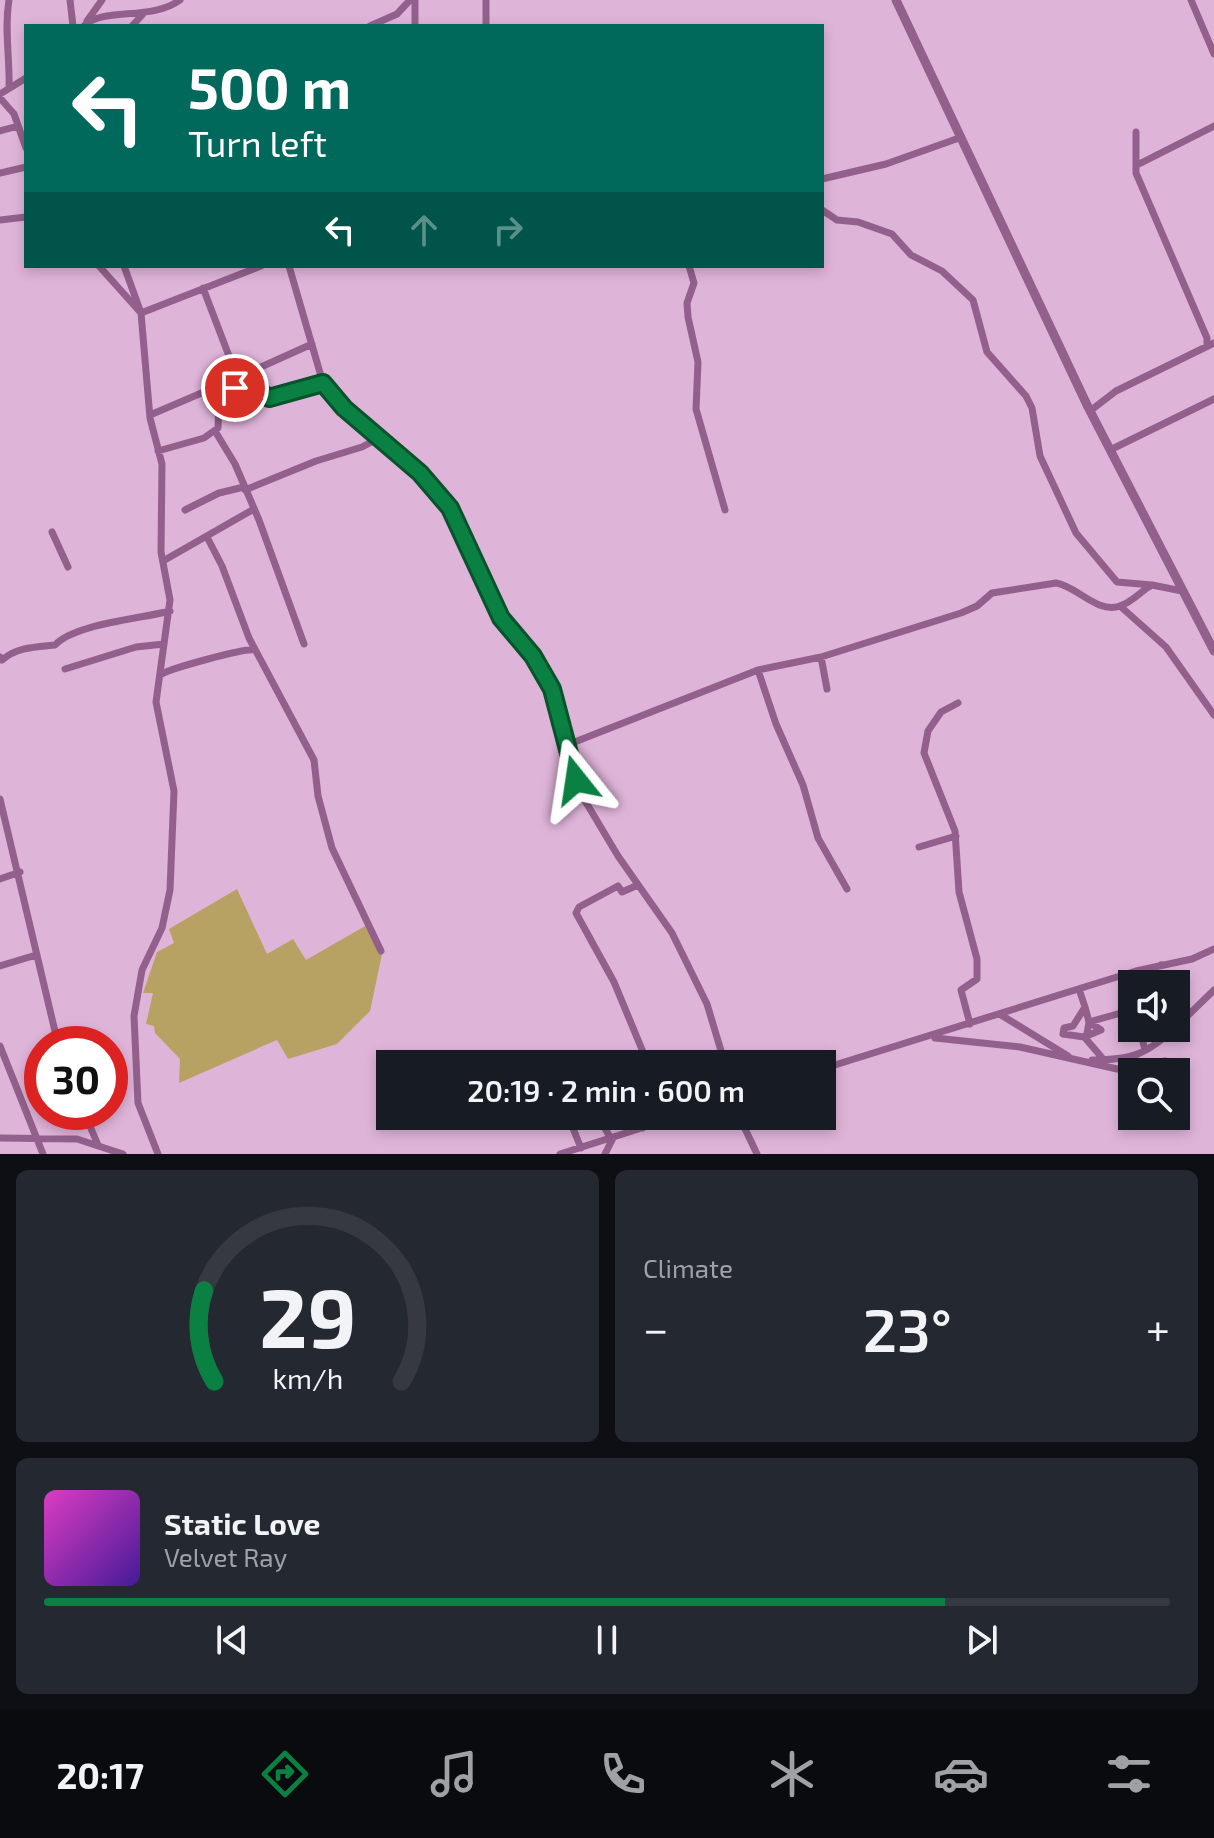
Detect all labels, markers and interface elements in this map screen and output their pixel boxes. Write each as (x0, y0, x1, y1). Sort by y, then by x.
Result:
text: 500 m (188, 53, 351, 120)
icon: left (56, 56, 160, 160)
text: Turn left (188, 121, 327, 164)
icon: left (318, 208, 362, 252)
icon: ahead (402, 208, 446, 252)
icon: right (486, 208, 530, 252)
pin (201, 354, 269, 422)
icon: arrive (213, 366, 257, 410)
position arrow (534, 738, 618, 822)
map controls (1118, 970, 1190, 1130)
button: sound (1118, 970, 1190, 1042)
speed limit sign: 30 (24, 1026, 128, 1130)
button: search (1118, 1058, 1190, 1130)
text: 20:19 · 2 min · 600 m (467, 1072, 745, 1108)
text: Climate (643, 1252, 733, 1283)
text: 29 (259, 1265, 356, 1365)
text: 23° (863, 1292, 952, 1364)
text: − (643, 1301, 669, 1354)
text: + (1146, 1301, 1170, 1354)
text: km/h (272, 1360, 343, 1395)
text: Static Love (164, 1505, 320, 1541)
text: Velvet Ray (164, 1541, 287, 1572)
icon: previous (210, 1618, 254, 1662)
icon: pause (585, 1618, 629, 1662)
icon: next (960, 1618, 1004, 1662)
icon: directions (257, 1746, 313, 1802)
icon: music (426, 1746, 482, 1802)
icon: phone (595, 1746, 651, 1802)
icon: climate (764, 1746, 820, 1802)
icon: car (933, 1746, 989, 1802)
icon: filters (1101, 1746, 1157, 1802)
text: 20:17 (56, 1753, 144, 1796)

